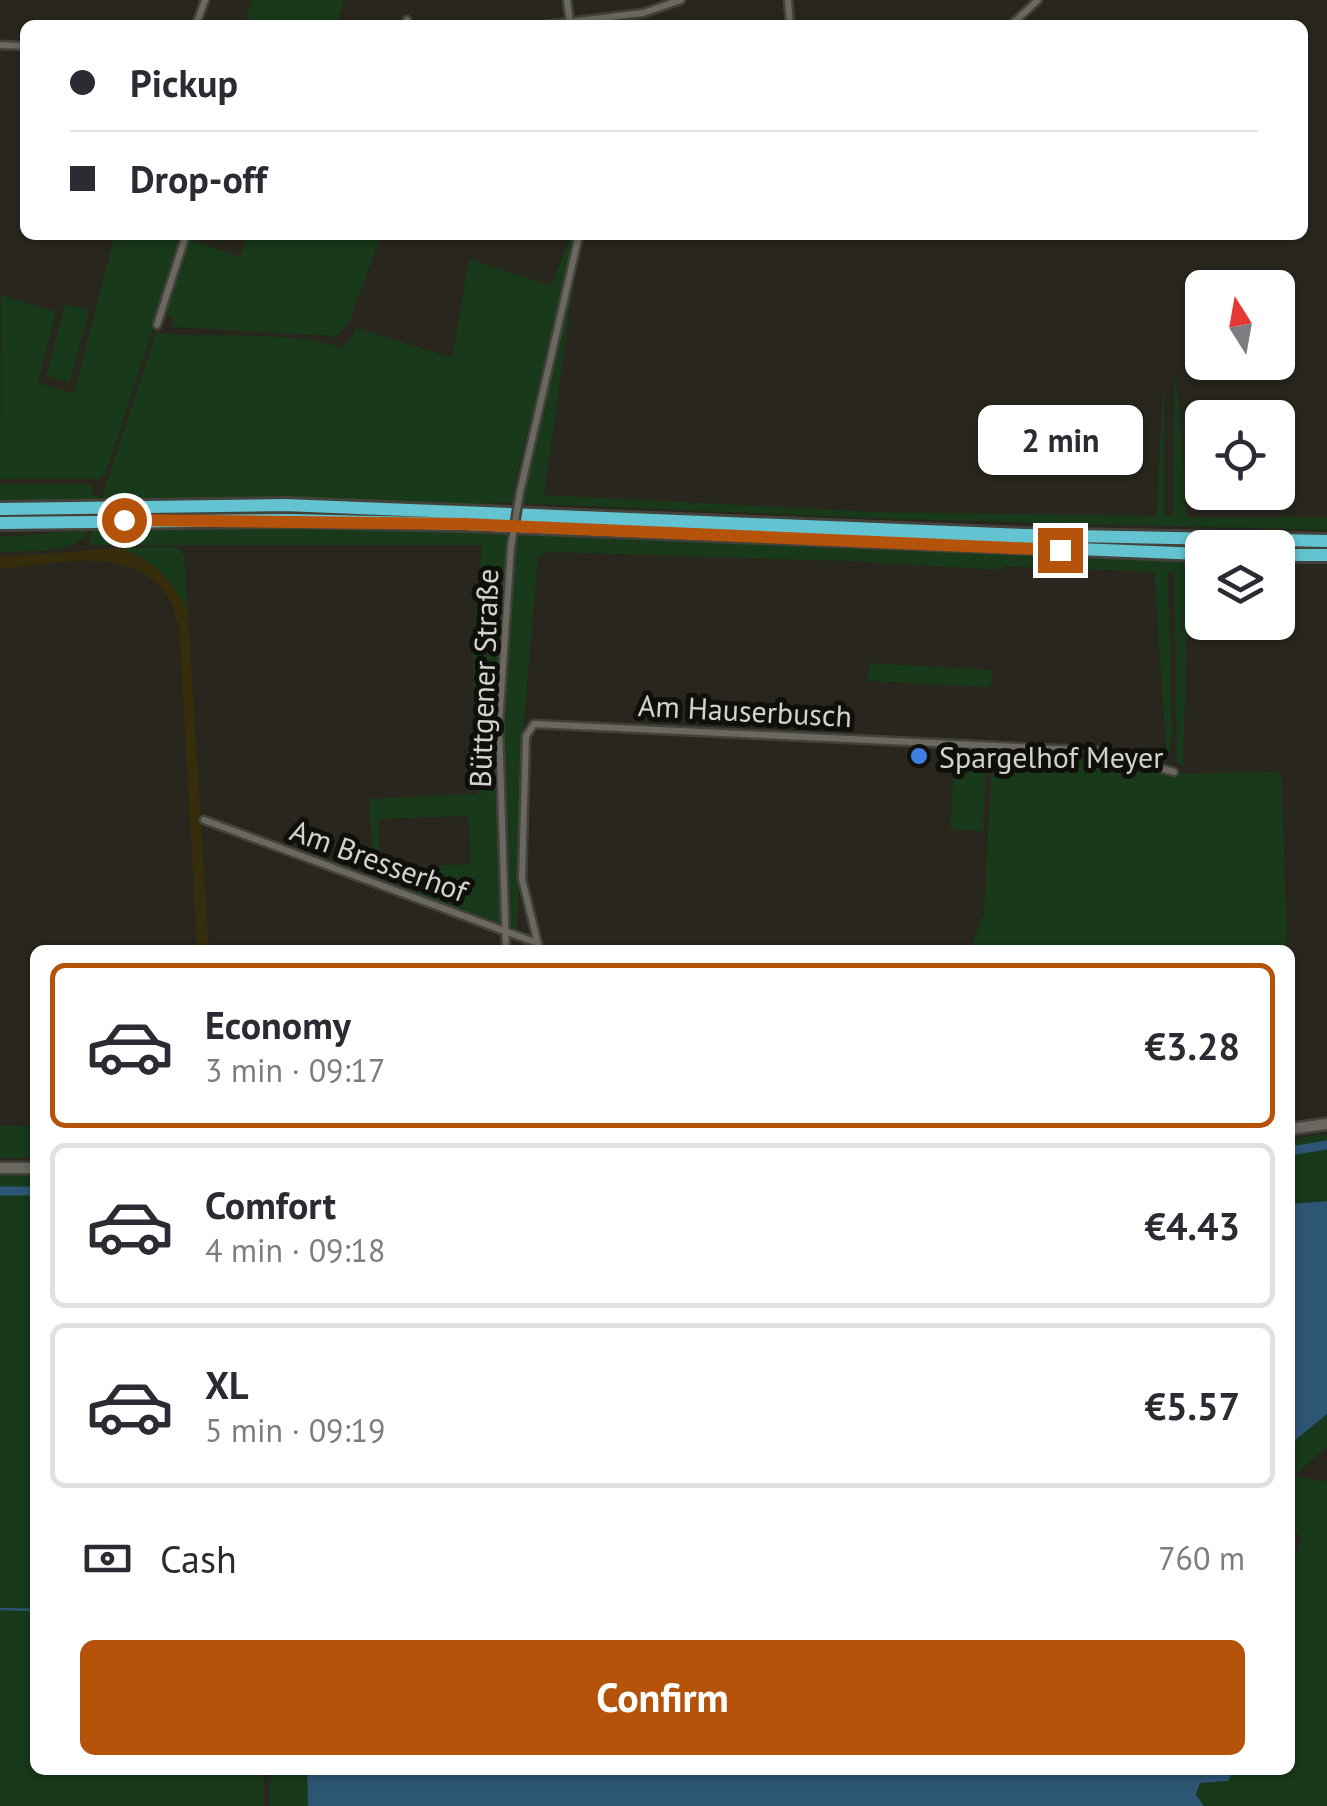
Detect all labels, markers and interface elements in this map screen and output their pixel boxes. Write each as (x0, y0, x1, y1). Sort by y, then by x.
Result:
text: Pickup (130, 58, 238, 107)
text: Drop-off (130, 154, 267, 203)
north arrow (1185, 270, 1295, 380)
map controls (1185, 270, 1295, 640)
button: locate (1185, 400, 1295, 510)
callout: 2 min (978, 405, 1142, 475)
text: 2 min (1021, 419, 1100, 461)
route start (102, 498, 147, 543)
route end (1038, 528, 1083, 573)
button: layers (1185, 530, 1295, 640)
street label: Büttgener Straße (460, 568, 506, 788)
street label: Am Hauserbusch (637, 685, 853, 735)
place label: Spargelhof Meyer (939, 737, 1163, 776)
marker: Spargelhof Meyer (908, 745, 930, 767)
street label: Am Bresserhof (285, 810, 474, 910)
text: Economy (205, 1000, 351, 1049)
icon: car (85, 1001, 175, 1091)
text: €3.28 (1144, 1021, 1240, 1070)
text: 3 min · 09:17 (205, 1049, 385, 1091)
text: Comfort (205, 1180, 336, 1229)
icon: car (85, 1181, 175, 1271)
text: €4.43 (1144, 1201, 1240, 1250)
text: 4 min · 09:18 (205, 1229, 385, 1271)
text: XL (205, 1360, 249, 1409)
icon: car (85, 1361, 175, 1451)
text: €5.57 (1144, 1381, 1240, 1430)
text: 5 min · 09:19 (205, 1409, 385, 1451)
icon: cash (80, 1531, 135, 1586)
text: Cash (160, 1534, 237, 1583)
text: 760 m (1158, 1537, 1245, 1579)
button: Confirm (80, 1640, 1245, 1755)

